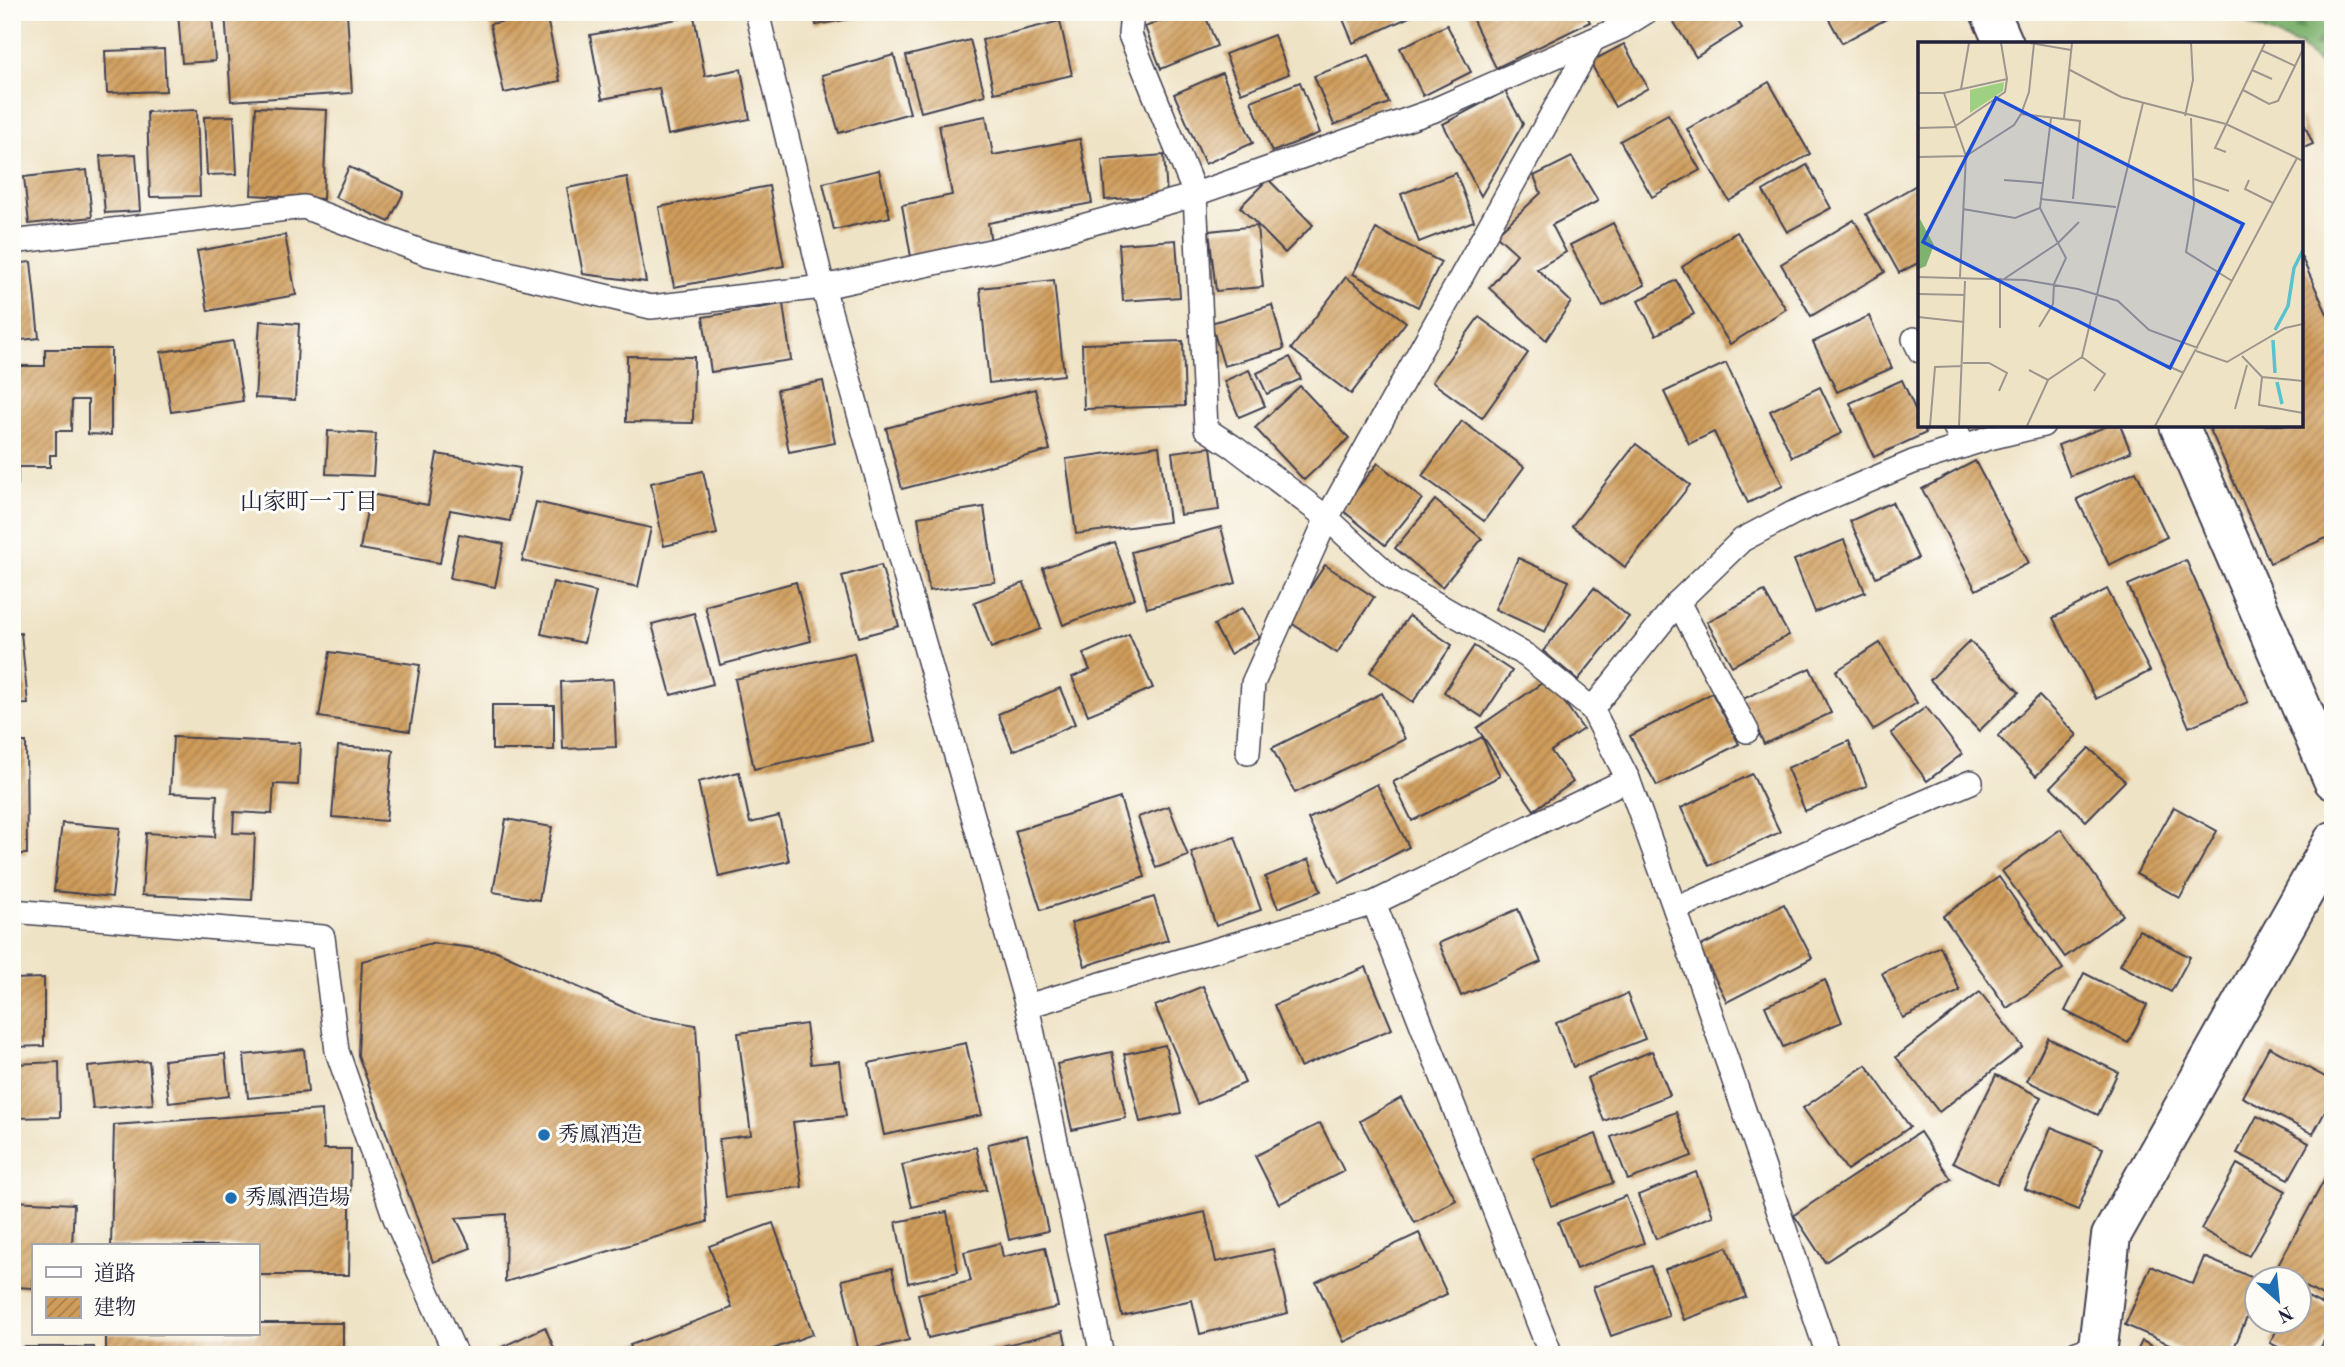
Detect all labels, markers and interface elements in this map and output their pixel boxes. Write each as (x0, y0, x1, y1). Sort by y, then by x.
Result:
inset map (1918, 42, 2303, 427)
district label: 山家町一丁目 (240, 489, 378, 514)
place label: 秀鳳酒造 (558, 1123, 642, 1146)
marker: 秀鳳酒造 (536, 1127, 552, 1143)
place label: 秀鳳酒造場 (245, 1186, 350, 1209)
marker: 秀鳳酒造場 (223, 1190, 239, 1206)
legend (32, 1244, 259, 1336)
text: 道路 (94, 1262, 136, 1285)
north arrow (2244, 1266, 2314, 1336)
text: 建物 (94, 1296, 136, 1319)
text: N (2273, 1301, 2295, 1325)

